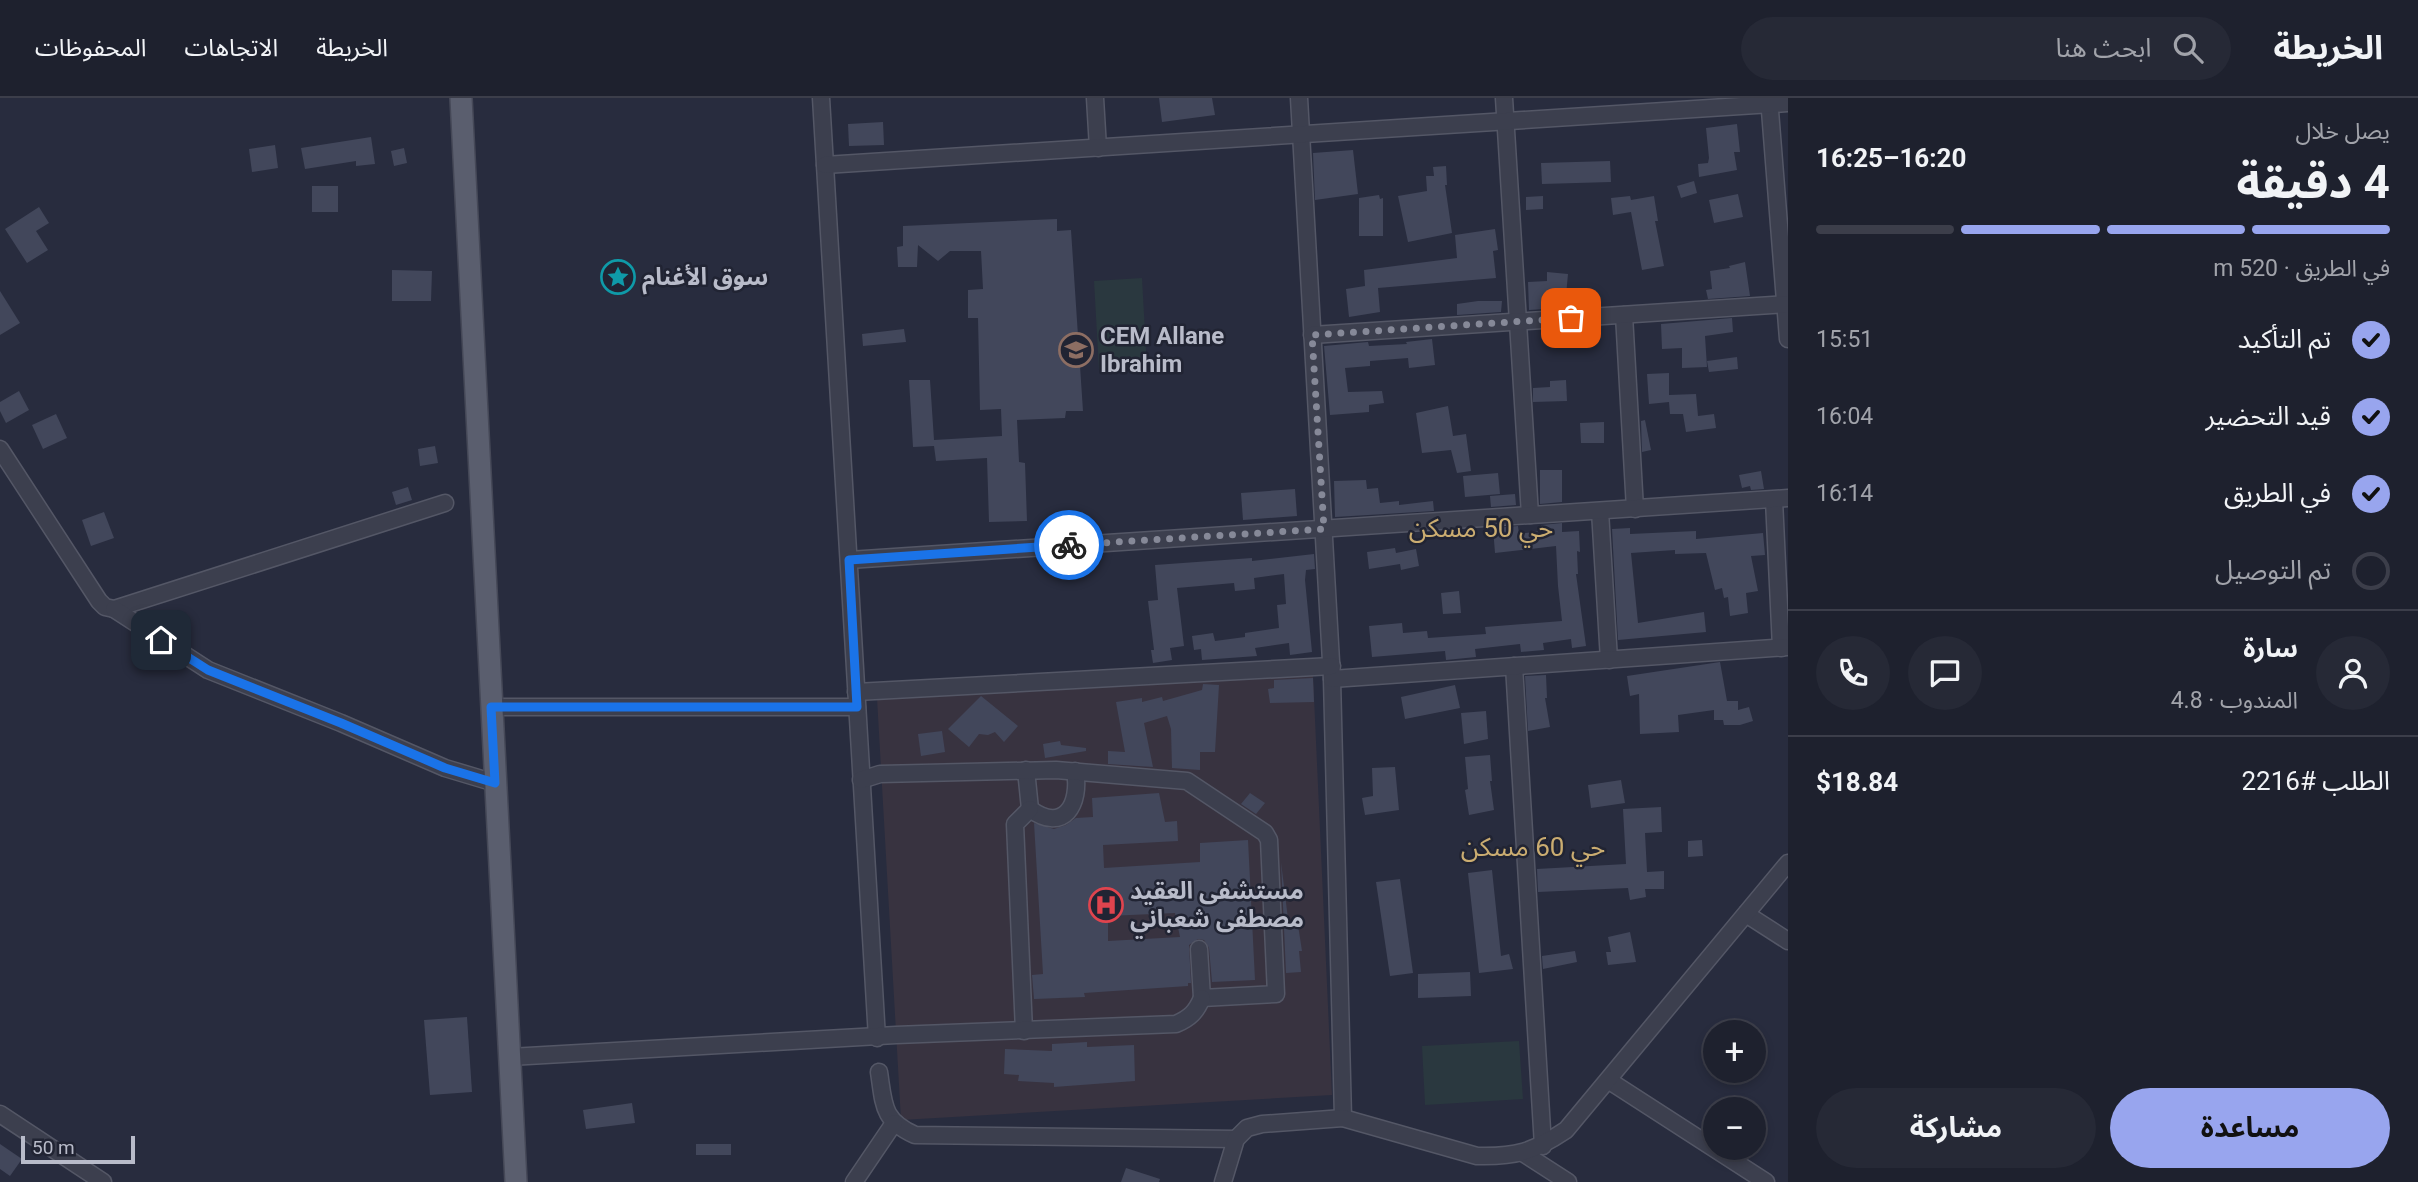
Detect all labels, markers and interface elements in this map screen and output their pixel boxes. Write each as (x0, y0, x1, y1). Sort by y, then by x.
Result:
search box (1741, 17, 2231, 80)
text: الخريطة (2273, 28, 2383, 67)
icon: search (2169, 29, 2207, 67)
text: ابحث هنا (2055, 33, 2151, 63)
text: المحفوظات (35, 34, 146, 62)
text: الاتجاهات (184, 34, 278, 62)
text: الخريطة (316, 34, 388, 62)
text: يصل خلال (2295, 118, 2390, 145)
text: 16:20–16:25 (1816, 143, 1966, 173)
text: 4 دقيقة (2236, 155, 2390, 209)
text: في الطريق · 520 m (2213, 255, 2390, 282)
place icon: سوق الأغنام (599, 258, 637, 296)
place label: سوق الأغنام (642, 263, 768, 295)
pin (1541, 288, 1601, 348)
icon: bag (1552, 299, 1590, 337)
icon: check (2352, 321, 2390, 359)
place label: CEM Allane Ibrahim (1100, 322, 1224, 378)
text: تم التأكيد (2238, 324, 2331, 354)
text: 15:51 (1816, 326, 1873, 353)
school or university icon: CEM Allane Ibrahim (1057, 331, 1095, 369)
icon: check (2352, 398, 2390, 436)
text: قيد التحضير (2206, 401, 2331, 431)
text: 16:04 (1816, 403, 1873, 430)
icon: check (2352, 475, 2390, 513)
text: في الطريق (2224, 478, 2331, 508)
text: 16:14 (1816, 480, 1873, 507)
courier (1034, 510, 1104, 580)
district label: حي 50 مسكن (1409, 513, 1553, 548)
icon: bike (1050, 526, 1088, 564)
text: تم التوصيل (2215, 555, 2331, 585)
pin (131, 610, 191, 670)
icon: home (142, 621, 180, 659)
text: سارة (2243, 633, 2298, 663)
button: phone (1816, 636, 1890, 710)
button: chat (1908, 636, 1982, 710)
button: person (2316, 636, 2390, 710)
text: المندوب · 4.8 (2171, 687, 2298, 714)
text: الطلب #2216 (2241, 766, 2390, 796)
text: $18.84 (1816, 767, 1898, 797)
district label: حي 60 مسكن (1461, 832, 1605, 867)
place label: مستشفى العقيد مصطفى شعباني (1130, 877, 1304, 939)
hospital icon: مستشفى العقيد مصطفى شعباني (1087, 886, 1125, 924)
map controls (1703, 1020, 1766, 1160)
button: + (1703, 1020, 1766, 1083)
button: مشاركة (1816, 1088, 2096, 1168)
button: مساعدة (2110, 1088, 2390, 1168)
button: − (1703, 1097, 1766, 1160)
scale bar (21, 1133, 135, 1165)
text: 50 m (32, 1136, 75, 1159)

